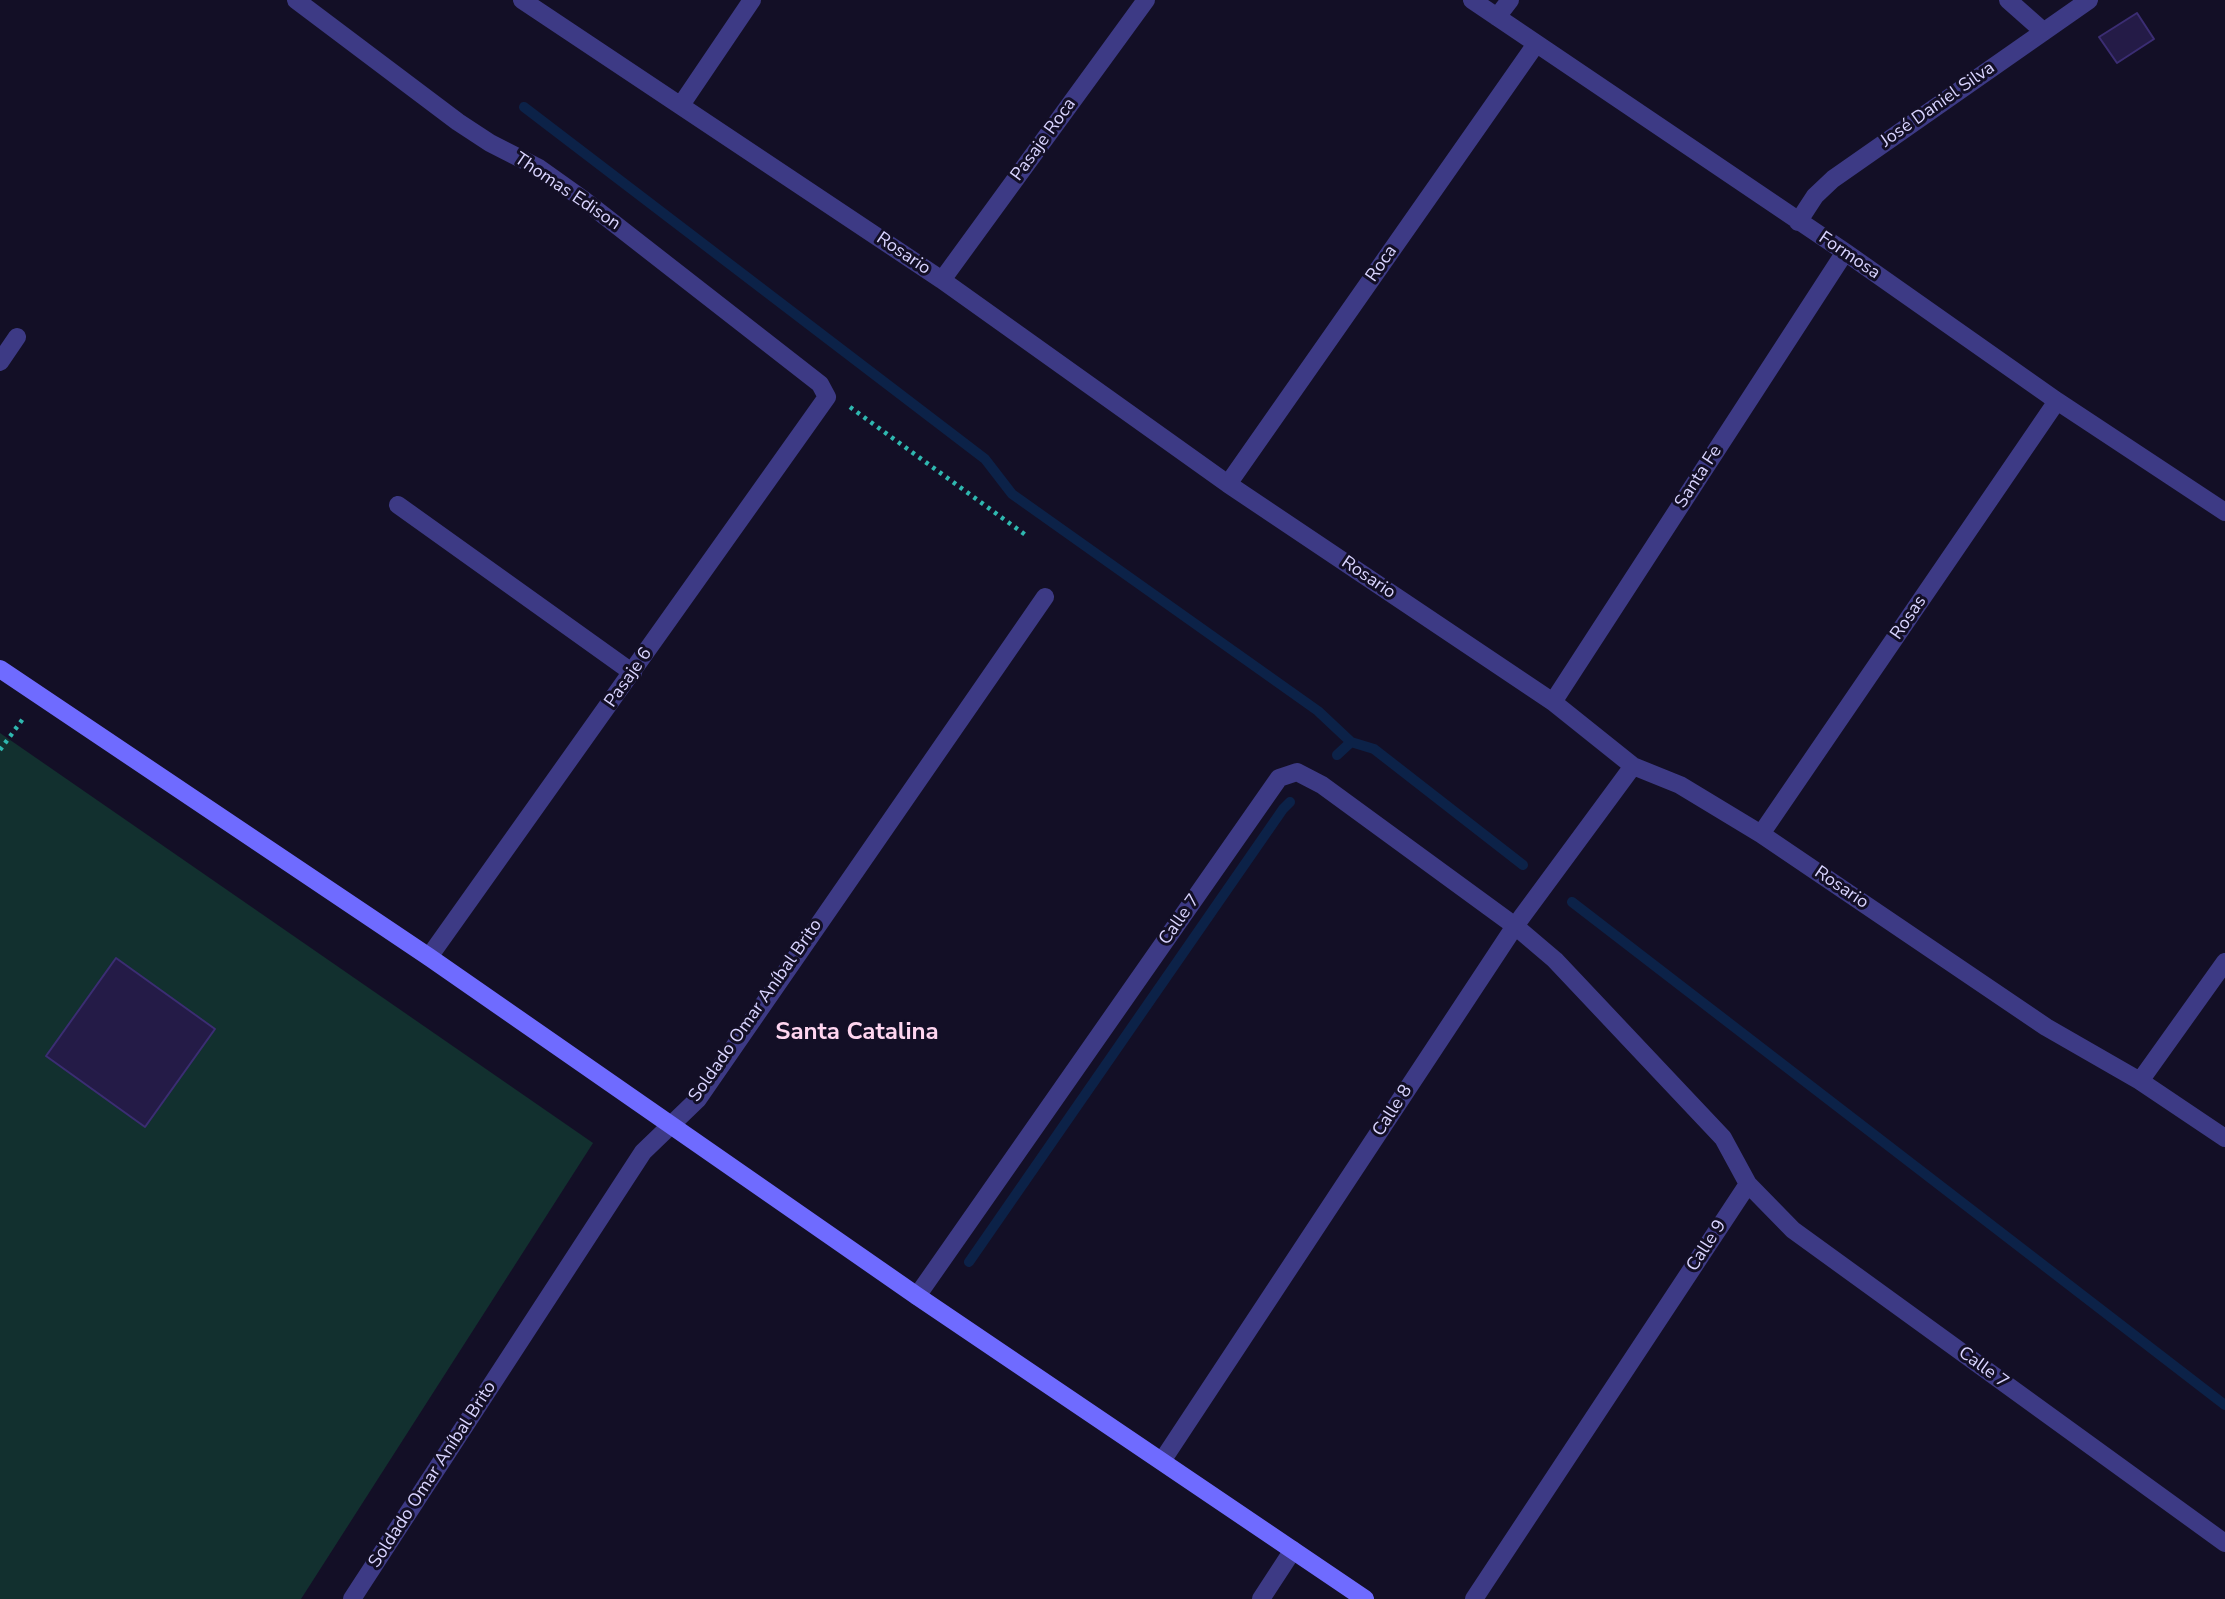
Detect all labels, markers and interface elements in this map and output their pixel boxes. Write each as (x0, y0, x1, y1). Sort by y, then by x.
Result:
street label: José Daniel Silva (1877, 58, 1999, 152)
street label: Pasaje Roca (1007, 94, 1081, 186)
street label: Thomas Edison (510, 149, 624, 235)
street label: Rosario (872, 228, 934, 280)
street label: Formosa (1814, 228, 1884, 284)
street label: Roca (1362, 242, 1402, 286)
street label: Santa Fe (1671, 442, 1727, 512)
street label: Rosario (1337, 552, 1399, 604)
street label: Rosas (1886, 592, 1932, 644)
street label: Pasaje 6 (601, 644, 657, 712)
street label: Rosario (1810, 862, 1872, 914)
street label: Calle 7 (1155, 890, 1205, 950)
street label: Soldado Omar Aníbal Brito (685, 915, 827, 1107)
district label: Santa Catalina (775, 1019, 939, 1047)
street label: Calle 8 (1368, 1081, 1418, 1141)
street label: Calle 9 (1682, 1216, 1732, 1276)
street label: Calle 7 (1954, 1343, 2012, 1393)
street label: Soldado Omar Aníbal Brito (365, 1378, 501, 1572)

